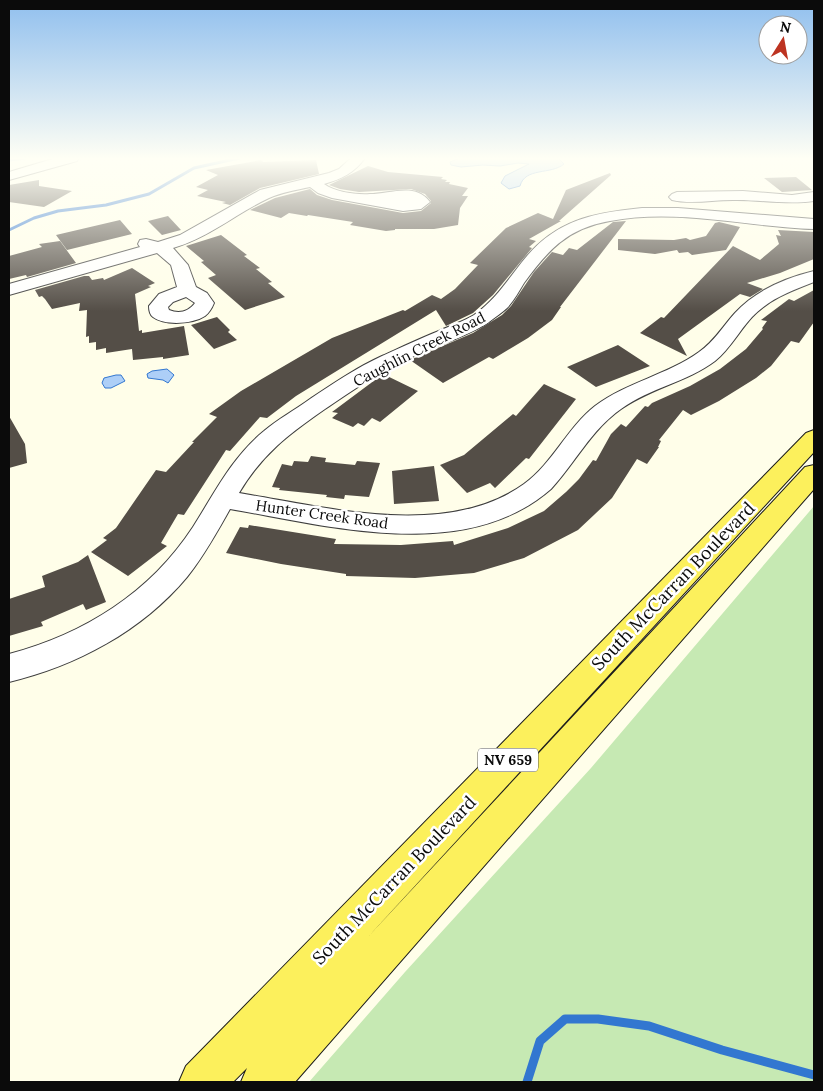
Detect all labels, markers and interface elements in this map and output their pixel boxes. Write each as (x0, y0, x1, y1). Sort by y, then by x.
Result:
north arrow (758, 15, 808, 65)
text: N (778, 17, 793, 37)
street label: Caughlin Creek Road (350, 307, 488, 391)
street label: Hunter Creek Road (255, 495, 389, 533)
street label: South McCarran Boulevard (586, 497, 760, 675)
road number: NV 659 (478, 748, 538, 772)
street label: South McCarran Boulevard (307, 791, 481, 969)

